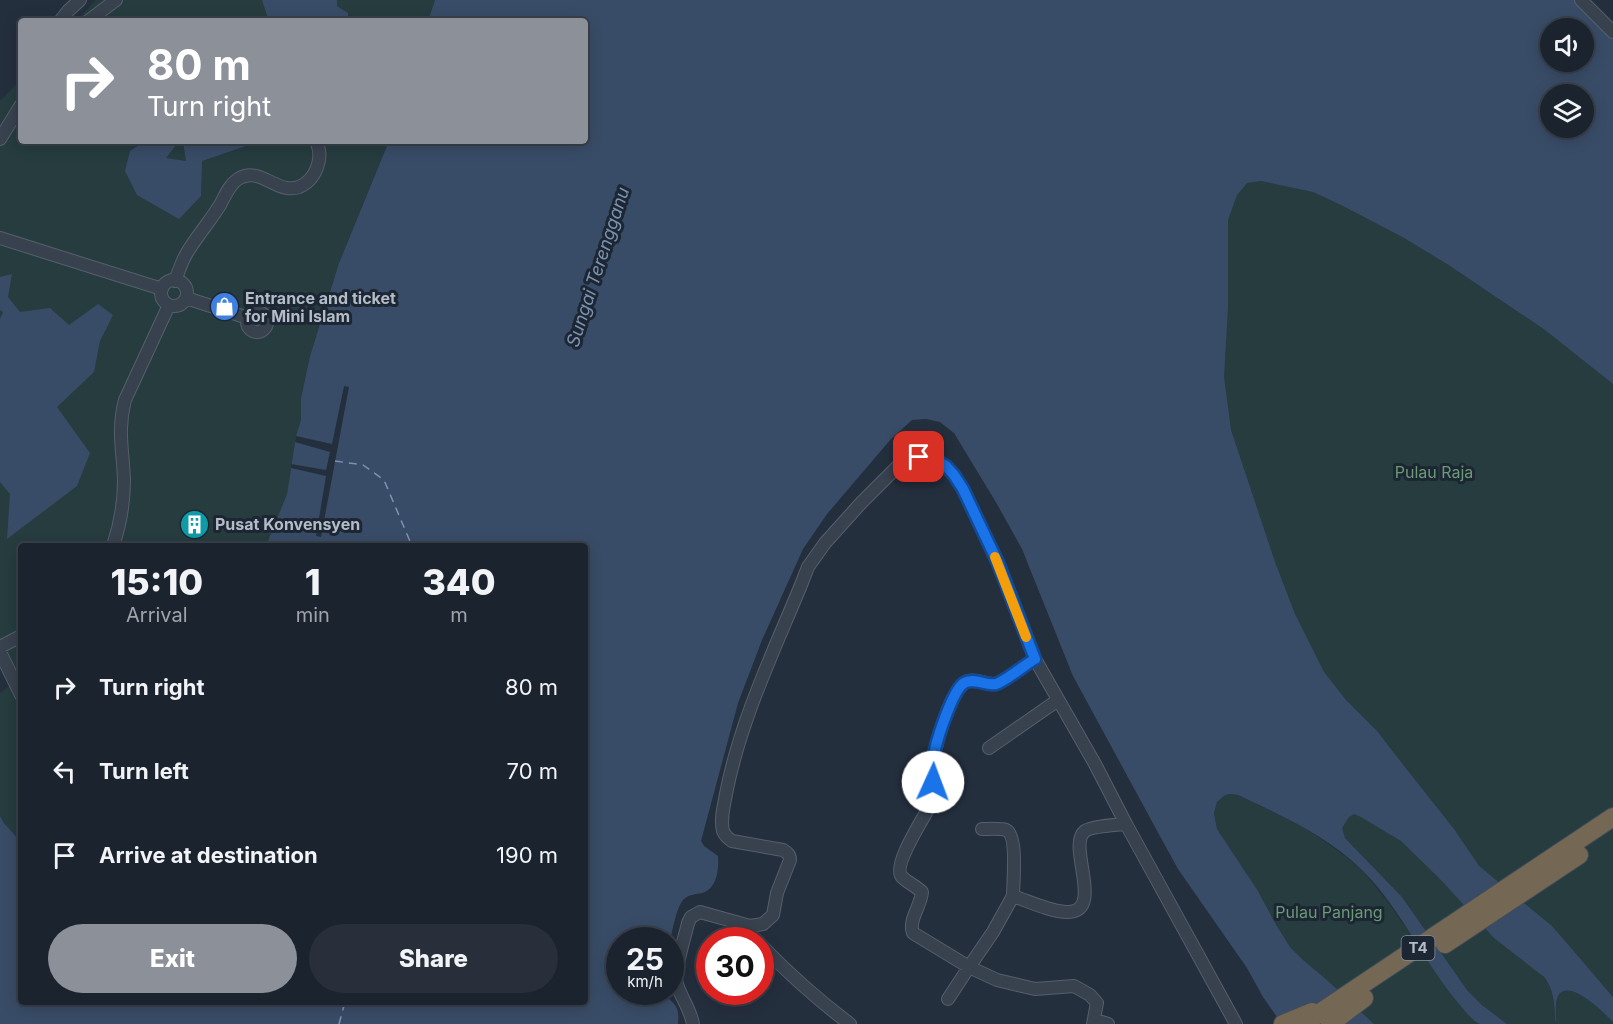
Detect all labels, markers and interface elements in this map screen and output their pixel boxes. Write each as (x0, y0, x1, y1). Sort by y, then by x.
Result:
map controls (1540, 18, 1594, 138)
button: sound (1540, 18, 1594, 72)
text: 80 m (147, 39, 251, 90)
icon: right (48, 42, 126, 120)
button: layers (1540, 84, 1594, 138)
text: Turn right (147, 90, 271, 123)
water label: Sungai Terengganu (562, 184, 633, 349)
place label: Entrance and ticket for Mini Islam (245, 288, 396, 326)
shop icon: Entrance and ticket for Mini Islam (208, 291, 240, 323)
pin (893, 431, 944, 482)
icon: arrive (902, 440, 935, 473)
park label: Pulau Raja (1395, 462, 1473, 482)
building icon: Pusat Konvensyen (178, 508, 210, 540)
place label: Pusat Konvensyen (215, 514, 360, 534)
text: 15:10 (110, 560, 203, 604)
text: 1 (305, 560, 321, 604)
text: 340 (422, 560, 496, 604)
text: Arrival (126, 603, 188, 627)
text: min (296, 603, 330, 627)
text: m (450, 603, 468, 627)
icon: right (48, 671, 81, 704)
text: Turn right (99, 674, 205, 700)
text: 80 m (505, 674, 558, 700)
position arrow (901, 750, 965, 814)
icon: left (48, 755, 81, 788)
text: Turn left (99, 758, 189, 784)
text: 70 m (507, 758, 558, 784)
icon: arrive (48, 839, 81, 872)
text: Arrive at destination (99, 842, 318, 868)
text: 190 m (496, 842, 558, 868)
park label: Pulau Panjang (1275, 902, 1383, 922)
button: Exit (48, 924, 297, 993)
button: Share (309, 924, 558, 993)
speed limit sign: 30 (696, 927, 774, 1005)
road number: T4 (1402, 936, 1434, 960)
text: 25 (626, 941, 664, 977)
text: km/h (627, 972, 663, 991)

